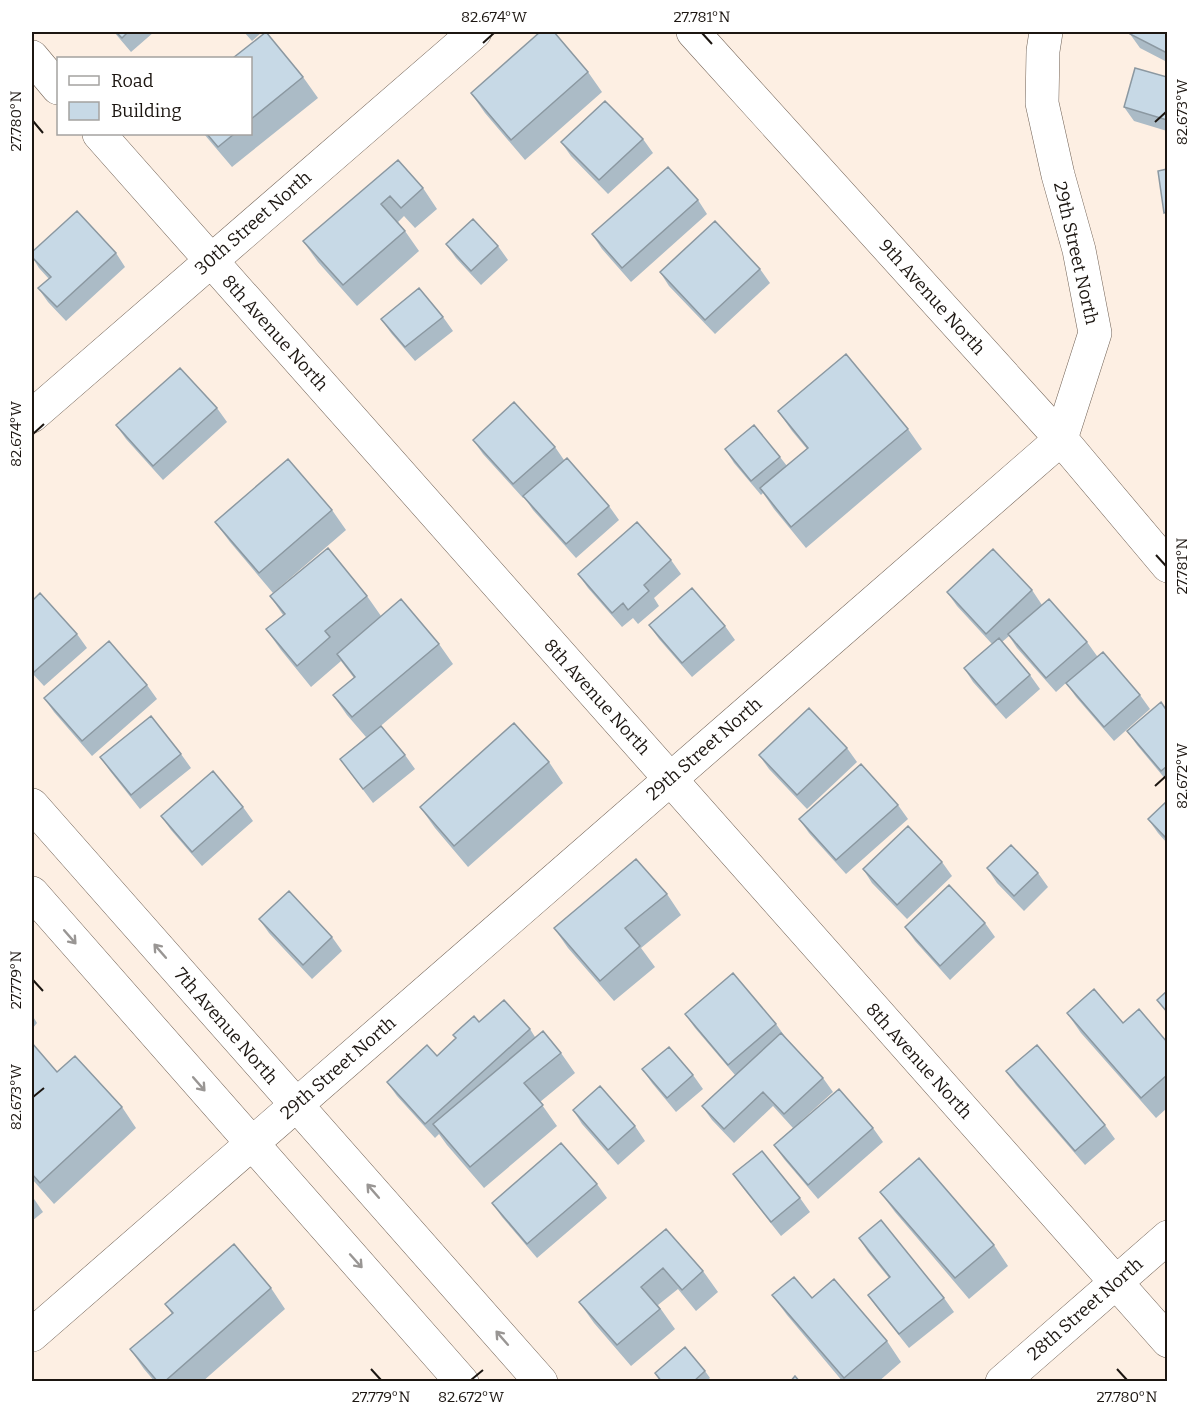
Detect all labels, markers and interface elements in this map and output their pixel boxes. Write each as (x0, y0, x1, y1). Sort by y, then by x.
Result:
text: 82.674°W (461, 8, 528, 26)
text: 27.781°N (674, 8, 731, 26)
legend (57, 57, 252, 135)
text: Road (111, 70, 154, 92)
text: 82.673°W (1173, 78, 1191, 145)
text: 27.780°N (7, 90, 25, 151)
text: Building (111, 100, 182, 122)
street label: 30th Street North (190, 166, 316, 280)
street label: 29th Street North (1049, 180, 1103, 326)
street label: 9th Avenue North (874, 235, 990, 359)
street label: 8th Avenue North (217, 270, 333, 396)
text: 82.674°W (7, 400, 25, 467)
text: 27.781°N (1173, 537, 1191, 594)
street label: 8th Avenue North (539, 634, 655, 760)
street label: 29th Street North (642, 693, 766, 805)
text: 82.672°W (1173, 742, 1191, 809)
one-way arrow (63, 929, 77, 944)
one-way arrow (153, 944, 167, 959)
text: 27.779°N (7, 951, 25, 1009)
street label: 7th Avenue North (170, 963, 282, 1089)
street label: 8th Avenue North (861, 998, 977, 1124)
street label: 29th Street North (276, 1012, 400, 1124)
text: 82.673°W (7, 1063, 25, 1130)
one-way arrow (192, 1076, 206, 1091)
one-way arrow (366, 1184, 380, 1199)
one-way arrow (349, 1253, 363, 1268)
street label: 28th Street North (1023, 1253, 1147, 1365)
one-way arrow (495, 1331, 509, 1346)
text: 27.779°N (352, 1388, 410, 1406)
text: 82.672°W (438, 1388, 505, 1406)
text: 27.780°N (1097, 1388, 1158, 1406)

